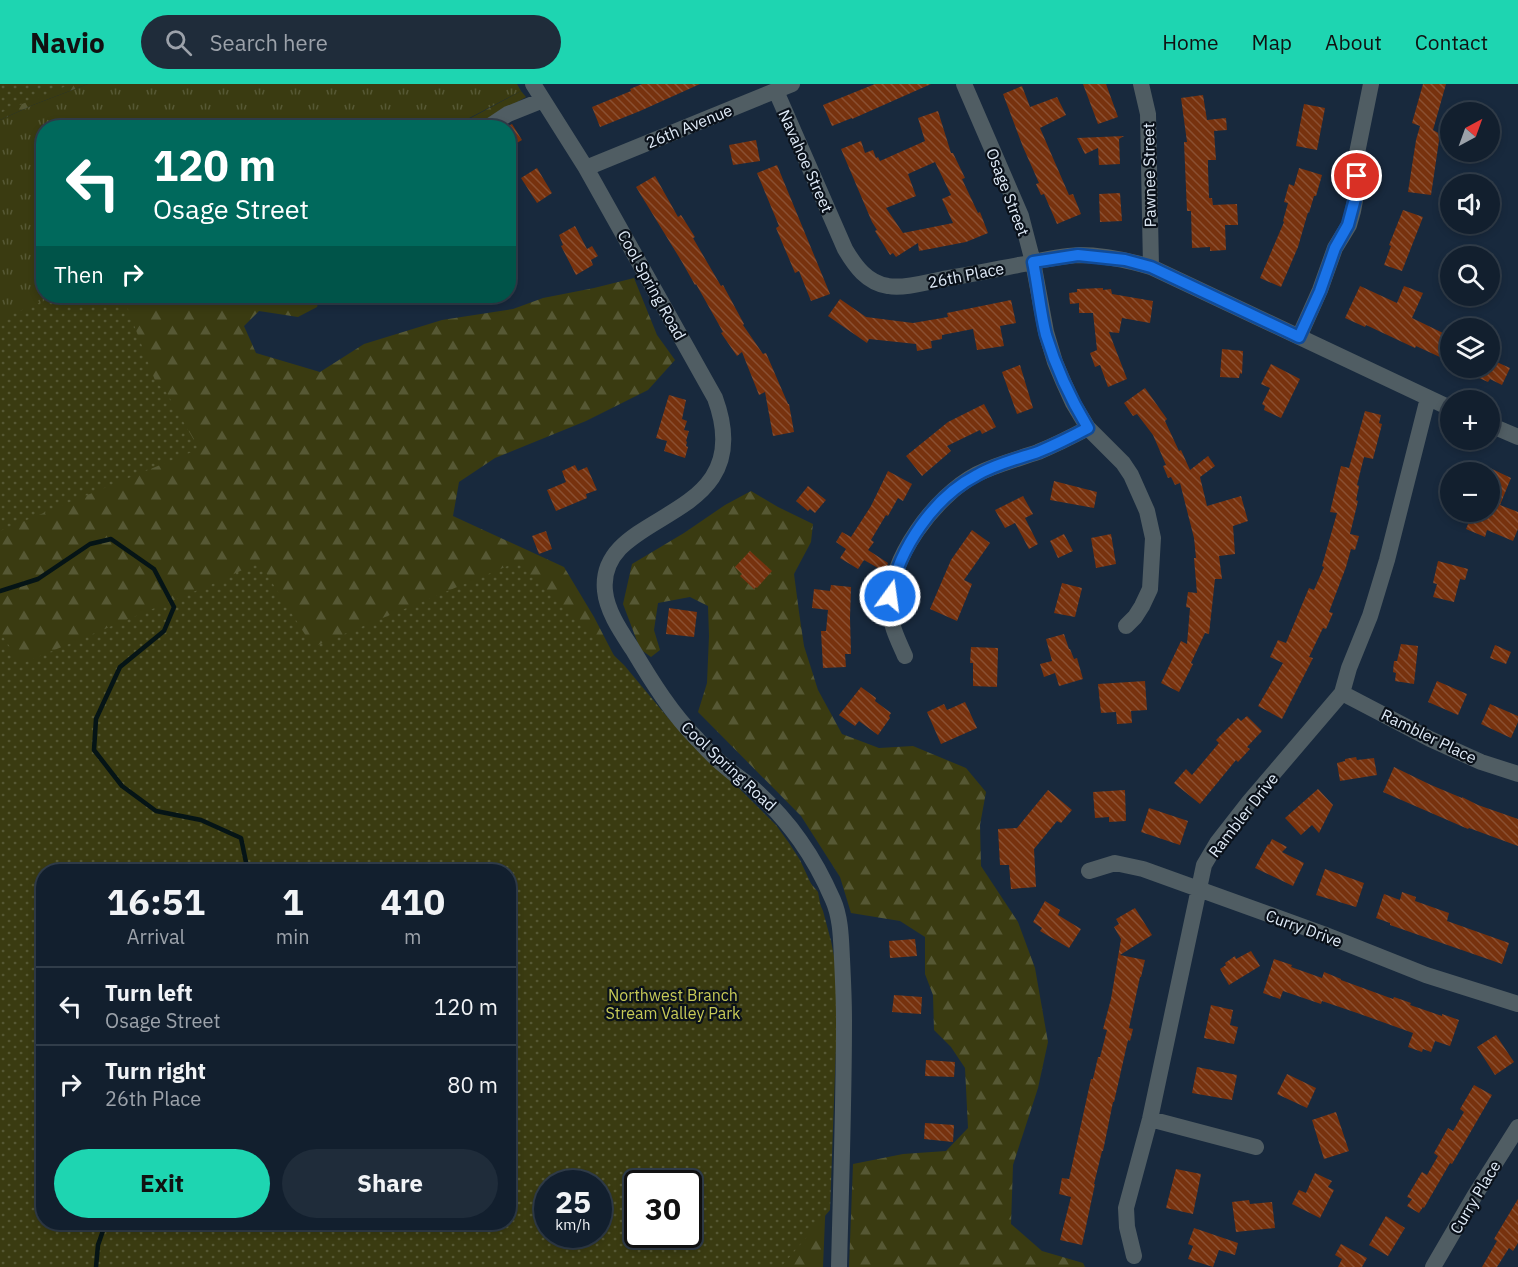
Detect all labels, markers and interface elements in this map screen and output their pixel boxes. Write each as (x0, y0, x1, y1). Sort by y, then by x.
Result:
search box (141, 15, 561, 69)
text: Navio (30, 24, 105, 61)
icon: search (162, 26, 195, 59)
text: Search here (210, 28, 328, 57)
text: Home (1162, 28, 1219, 56)
text: Map (1252, 28, 1292, 56)
text: About (1325, 28, 1382, 56)
text: Contact (1415, 28, 1488, 56)
street label: 26th Avenue (643, 100, 735, 152)
north arrow (1440, 102, 1500, 162)
map controls (1440, 102, 1500, 522)
street label: Navahoe Street (774, 106, 838, 216)
street label: Pawnee Street (1138, 123, 1160, 227)
text: 120 m (153, 138, 276, 193)
icon: left (54, 144, 132, 222)
street label: Osage Street (982, 145, 1034, 239)
pin (1331, 150, 1382, 201)
icon: arrive (1340, 159, 1373, 192)
button: sound (1440, 174, 1500, 234)
text: Osage Street (153, 191, 309, 226)
street label: Cool Spring Road (614, 227, 690, 343)
button: search (1440, 246, 1500, 306)
icon: right (116, 258, 149, 291)
street label: 26th Place (926, 258, 1006, 292)
text: Then (54, 260, 104, 289)
button: layers (1440, 318, 1500, 378)
button: + (1440, 390, 1500, 450)
button: − (1440, 462, 1500, 522)
position arrow (858, 564, 922, 628)
street label: Rambler Place (1378, 704, 1480, 768)
street label: Cool Spring Road (677, 717, 781, 815)
street label: Rambler Drive (1204, 769, 1282, 861)
text: 16:51 (107, 878, 205, 925)
text: 1 (282, 878, 304, 925)
text: 410 (380, 878, 445, 925)
street label: Curry Drive (1263, 905, 1345, 951)
text: Arrival (127, 923, 185, 950)
text: min (276, 923, 310, 950)
text: m (404, 923, 422, 950)
text: Turn left (105, 978, 193, 1007)
park label: Northwest Branch Stream Valley Park (605, 985, 741, 1023)
icon: left (54, 990, 87, 1023)
text: 120 m (434, 992, 498, 1021)
text: Osage Street (105, 1007, 221, 1034)
text: Turn right (105, 1056, 206, 1085)
icon: right (54, 1068, 87, 1101)
text: 80 m (447, 1070, 498, 1099)
text: 26th Place (105, 1085, 201, 1112)
button: Exit (54, 1149, 270, 1218)
button: Share (282, 1149, 498, 1218)
street label: Curry Place (1445, 1157, 1505, 1237)
speed limit sign: 30 (624, 1170, 702, 1248)
text: 25 (555, 1182, 591, 1221)
text: km/h (555, 1215, 591, 1234)

